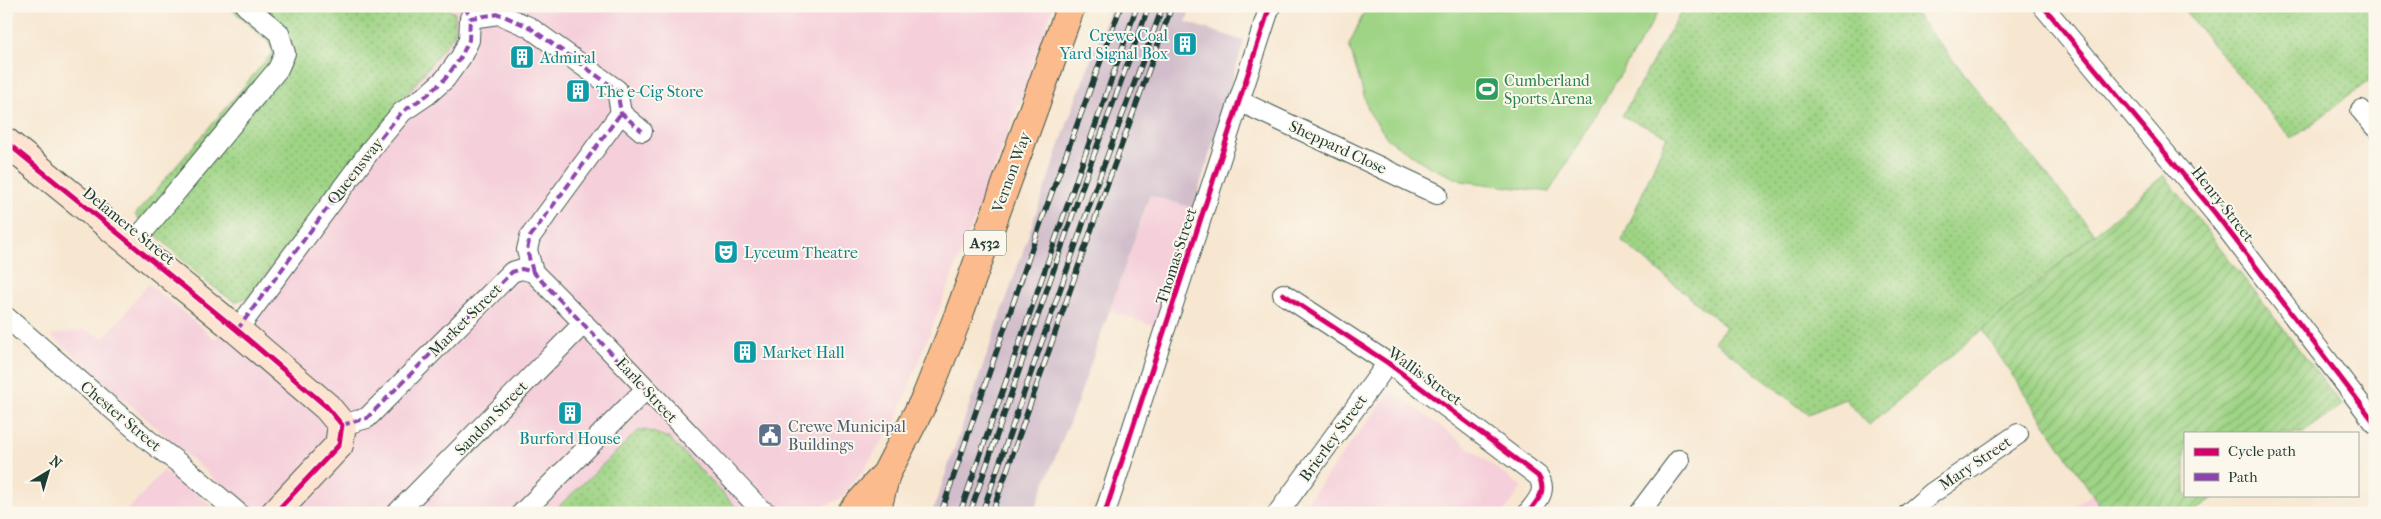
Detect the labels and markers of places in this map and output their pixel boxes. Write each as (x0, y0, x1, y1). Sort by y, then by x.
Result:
place label: Crewe Coal Yard Signal Box (1059, 26, 1169, 63)
building icon: Crewe Coal Yard Signal Box (1172, 31, 1198, 57)
building icon: Admiral (509, 44, 535, 70)
place label: Admiral (539, 48, 596, 67)
place label: Cumberland Sports Arena (1504, 71, 1593, 108)
sports icon: Cumberland Sports Arena (1474, 76, 1500, 102)
building icon: The e-Cig Store (565, 78, 591, 104)
place label: The e-Cig Store (596, 82, 703, 101)
theatre icon: Lyceum Theatre (713, 239, 739, 265)
place label: Lyceum Theatre (744, 243, 858, 262)
building icon: Market Hall (732, 339, 758, 365)
place label: Market Hall (762, 343, 845, 362)
building icon: Burford House (557, 400, 583, 426)
place label: Crewe Municipal Buildings (788, 417, 906, 454)
public building icon: Crewe Municipal Buildings (757, 422, 783, 448)
place label: Burford House (519, 429, 621, 448)

